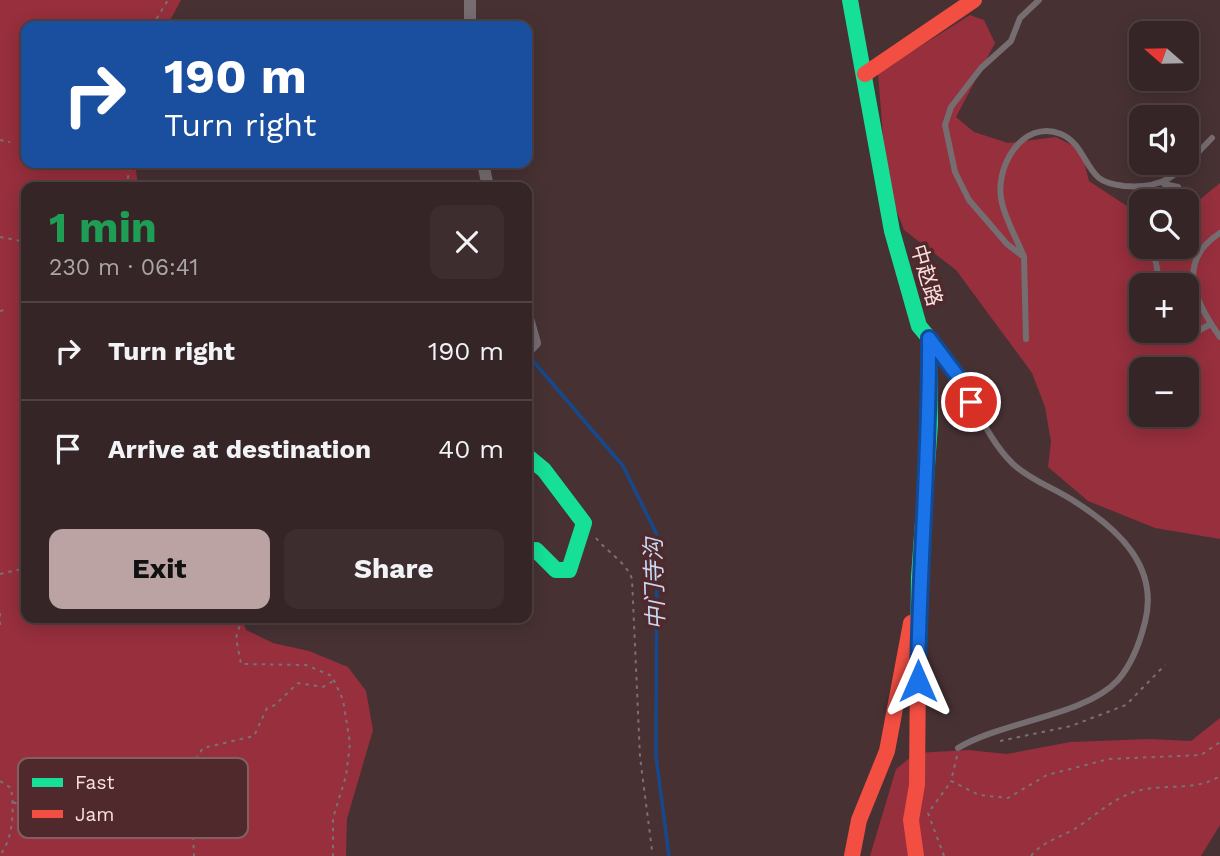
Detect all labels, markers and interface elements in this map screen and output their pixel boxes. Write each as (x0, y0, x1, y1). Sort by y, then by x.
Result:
north arrow (1129, 21, 1199, 91)
map controls (1129, 21, 1199, 427)
text: 190 m (164, 47, 307, 105)
icon: right (49, 49, 140, 140)
button: sound (1129, 105, 1199, 175)
text: Turn right (164, 106, 316, 144)
button: search (1129, 189, 1199, 259)
text: 1 min (49, 203, 157, 252)
button: close (430, 205, 504, 279)
street label: 中赵路 (906, 241, 948, 309)
text: 230 m · 06:41 (49, 254, 199, 281)
button: + (1129, 273, 1199, 343)
icon: right (49, 332, 87, 370)
text: Turn right (108, 336, 235, 366)
text: 190 m (428, 336, 504, 366)
button: − (1129, 357, 1199, 427)
pin (941, 372, 1001, 432)
icon: arrive (952, 383, 990, 421)
icon: arrive (49, 430, 87, 468)
text: Arrive at destination (108, 434, 371, 464)
text: 40 m (438, 434, 504, 464)
button: Exit (49, 529, 270, 609)
button: Share (284, 529, 504, 609)
water label: 中门寺沟 (640, 535, 670, 630)
position arrow (881, 644, 955, 718)
legend (18, 758, 248, 838)
text: Fast (75, 771, 114, 794)
text: Jam (75, 803, 114, 826)

